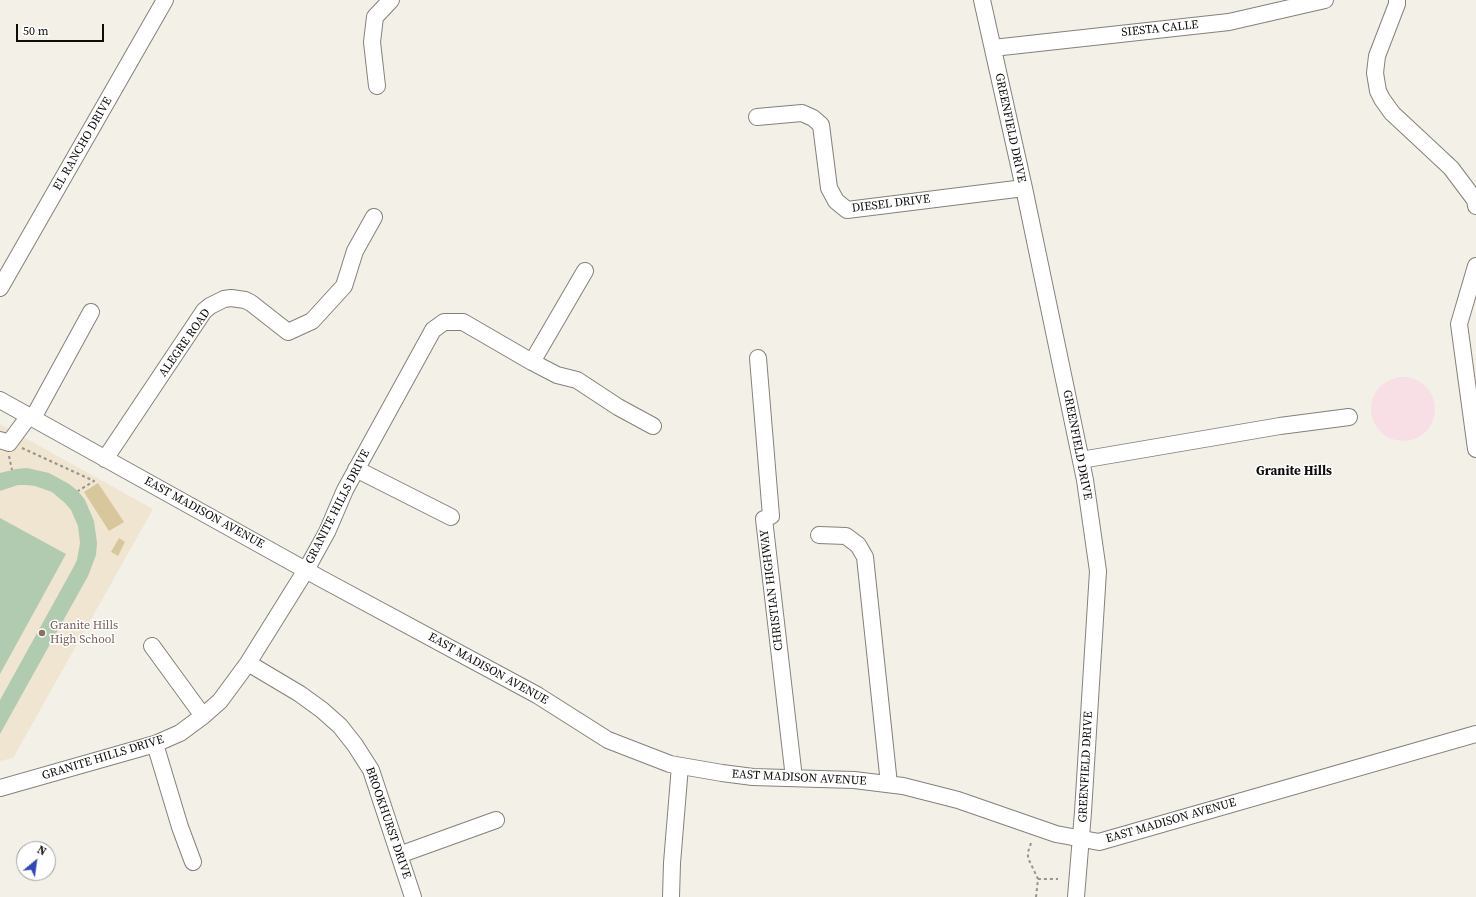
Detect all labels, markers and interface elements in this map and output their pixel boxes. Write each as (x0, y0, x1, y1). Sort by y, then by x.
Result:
scale bar (18, 16, 106, 42)
street label: SIESTA CALLE (1121, 18, 1199, 40)
text: 50 m (23, 23, 49, 39)
street label: GREENFIELD DRIVE (991, 72, 1029, 184)
street label: EL RANCHO DRIVE (50, 95, 116, 193)
street label: DIESEL DRIVE (851, 192, 931, 216)
street label: ALEGRE ROAD (156, 306, 214, 380)
street label: GREENFIELD DRIVE (1059, 389, 1095, 501)
street label: GRANITE HILLS DRIVE (303, 447, 373, 567)
district label: Granite Hills (1256, 464, 1332, 480)
street label: EAST MADISON AVENUE (142, 474, 266, 552)
street label: CHRISTIAN HIGHWAY (757, 528, 787, 652)
place label: Granite Hills High School (50, 619, 118, 647)
marker: Granite Hills High School (37, 628, 47, 638)
street label: EAST MADISON AVENUE (426, 630, 550, 708)
street label: GREENFIELD DRIVE (1076, 711, 1096, 823)
street label: GRANITE HILLS DRIVE (40, 733, 166, 783)
street label: BROOKHURST DRIVE (362, 765, 414, 881)
street label: EAST MADISON AVENUE (731, 767, 867, 789)
street label: EAST MADISON AVENUE (1104, 795, 1238, 847)
north arrow (16, 841, 56, 881)
text: N (34, 842, 49, 859)

